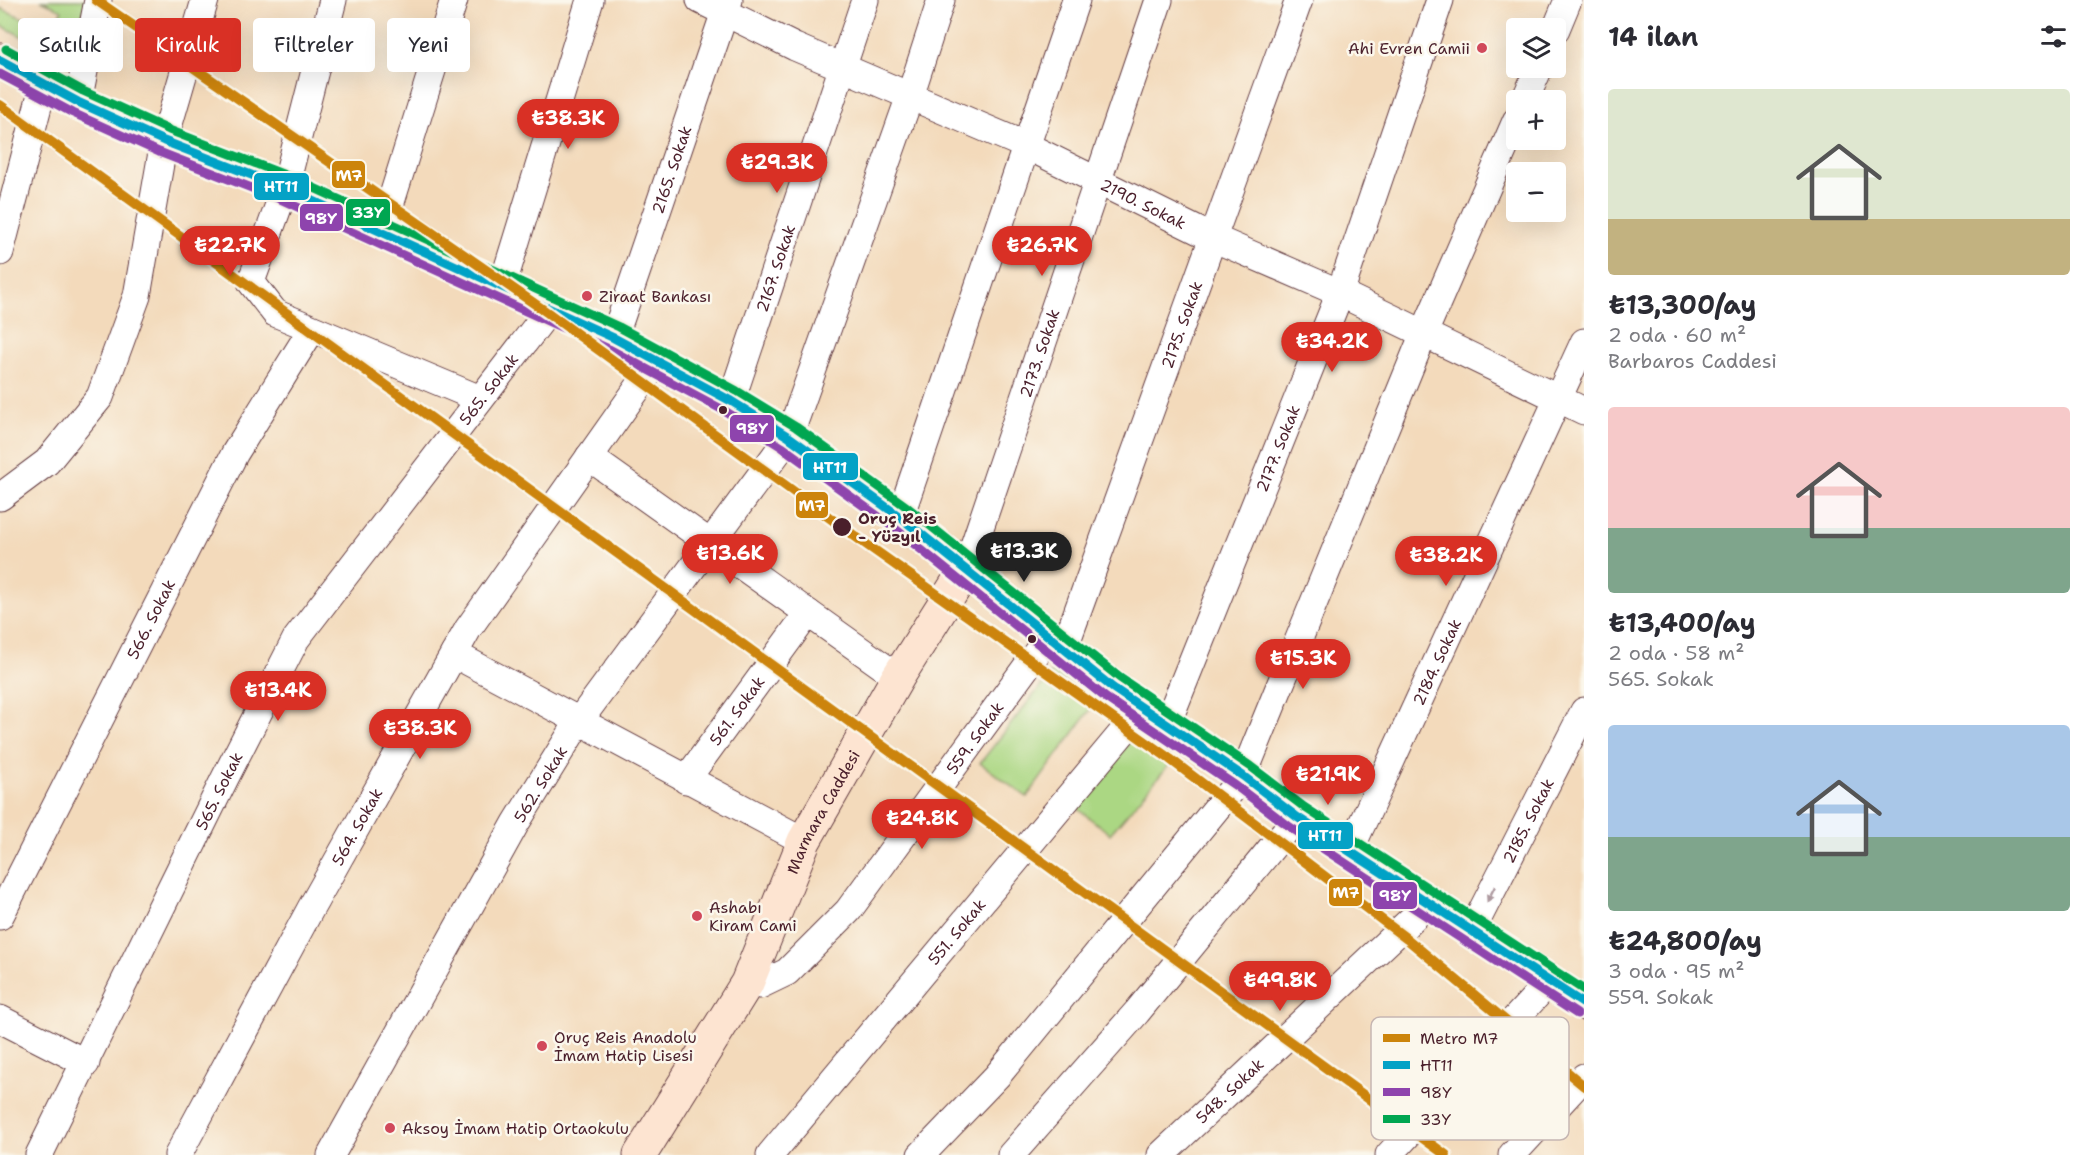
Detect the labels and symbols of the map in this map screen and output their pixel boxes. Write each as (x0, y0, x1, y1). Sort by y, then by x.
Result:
place label: Ahi Evren Camii (1348, 38, 1470, 59)
marker: Ahi Evren Camii (1475, 41, 1489, 55)
pin: ₺38.3K (519, 99, 617, 150)
street label: 2165. Sokak (647, 123, 696, 216)
pin: ₺29.3K (728, 143, 826, 194)
line badge: M7 (331, 160, 366, 189)
text: M7 (336, 165, 362, 186)
line badge: HT11 (253, 172, 310, 201)
street label: 2190. Sokak (1097, 173, 1190, 234)
text: HT11 (264, 176, 298, 197)
line badge: 33Y (345, 198, 391, 227)
text: 33Y (352, 202, 384, 223)
line badge: 98Y (299, 203, 344, 232)
text: 98Y (305, 208, 337, 229)
street label: 2167. Sokak (751, 222, 800, 315)
pin: ₺22.7K (181, 226, 279, 277)
pin: ₺26.7K (993, 226, 1091, 277)
street label: 2175. Sokak (1156, 278, 1207, 371)
place label: Ziraat Bankası (599, 286, 711, 307)
marker: Ziraat Bankası (580, 289, 594, 303)
street label: 2173. Sokak (1014, 306, 1064, 400)
pin: ₺34.2K (1283, 322, 1381, 373)
street label: 565. Sokak (454, 349, 523, 429)
street label: 2177. Sokak (1251, 402, 1304, 495)
unlabelled marker (717, 404, 729, 416)
line badge: 98Y (729, 414, 775, 443)
text: 98Y (736, 418, 768, 439)
line badge: HT11 (802, 452, 859, 481)
text: HT11 (813, 457, 847, 478)
line badge: M7 (795, 491, 829, 519)
text: M7 (799, 495, 825, 516)
place label: Oruç Reis - Yüzyıl (858, 508, 937, 547)
marker: Oruç Reis - Yüzyıl (831, 516, 853, 538)
pin: ₺13.3K (975, 532, 1073, 583)
pin: ₺13.6K (681, 534, 779, 585)
pin: ₺38.2K (1397, 536, 1495, 587)
street label: 566. Sokak (122, 576, 180, 662)
street label: 2184. Sokak (1408, 615, 1466, 709)
unlabelled marker (1026, 633, 1038, 645)
pin: ₺15.3K (1254, 639, 1352, 690)
pin: ₺13.4K (229, 671, 327, 722)
street label: 561. Sokak (704, 672, 769, 749)
street label: 559. Sokak (941, 697, 1008, 778)
pin: ₺38.3K (371, 709, 469, 760)
street label: 562. Sokak (509, 742, 572, 826)
street label: Marmara Caddesi (781, 746, 865, 877)
street label: 565. Sokak (190, 748, 247, 834)
pin: ₺21.9K (1279, 755, 1377, 806)
street label: 2185. Sokak (1498, 775, 1558, 866)
street label: 564. Sokak (327, 784, 387, 869)
pin: ₺24.8K (873, 799, 971, 850)
line badge: HT11 (1297, 821, 1354, 850)
text: HT11 (1308, 825, 1342, 846)
line badge: M7 (1328, 878, 1363, 907)
line badge: 98Y (1372, 881, 1418, 910)
text: M7 (1333, 882, 1359, 903)
text: 98Y (1379, 885, 1411, 906)
one-way arrow (1486, 886, 1495, 903)
street label: 551. Sokak (923, 894, 990, 969)
place label: Ashabı Kiram Cami (709, 897, 797, 936)
marker: Ashabı Kiram Cami (690, 909, 704, 923)
pin: ₺49.8K (1231, 961, 1329, 1012)
legend (1371, 1017, 1569, 1140)
place label: Oruç Reis Anadolu İmam Hatip Lisesi (554, 1027, 697, 1066)
text: Metro M7 (1420, 1028, 1499, 1049)
marker: Oruç Reis Anadolu İmam Hatip Lisesi (535, 1039, 549, 1053)
street label: 548. Sokak (1191, 1053, 1268, 1128)
text: HT11 (1420, 1055, 1453, 1076)
text: 98Y (1420, 1082, 1452, 1103)
text: 33Y (1420, 1109, 1451, 1130)
place label: Aksoy İmam Hatip Ortaokulu (402, 1118, 629, 1139)
marker: Aksoy İmam Hatip Ortaokulu (383, 1121, 397, 1135)

